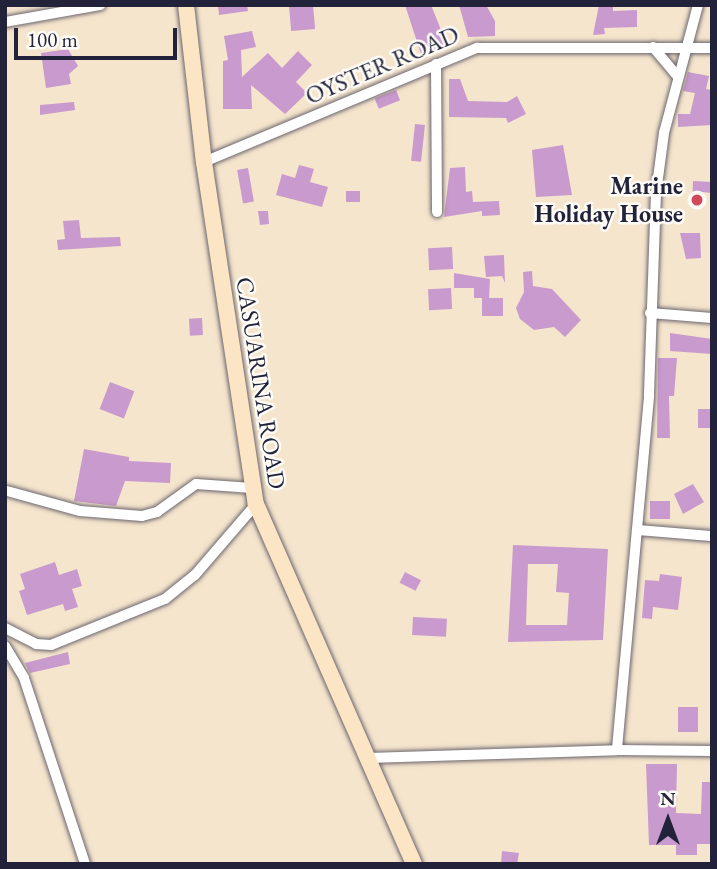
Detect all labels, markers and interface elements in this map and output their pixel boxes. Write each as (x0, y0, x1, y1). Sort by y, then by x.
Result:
scale bar (18, 14, 180, 58)
street label: OYSTER ROAD (301, 20, 463, 110)
text: 100 m (27, 26, 78, 53)
place label: Marine Holiday House (535, 172, 683, 228)
marker: Marine Holiday House (689, 192, 705, 208)
street label: CASUARINA ROAD (230, 275, 292, 491)
north arrow (633, 785, 703, 855)
text: N (660, 786, 676, 811)

